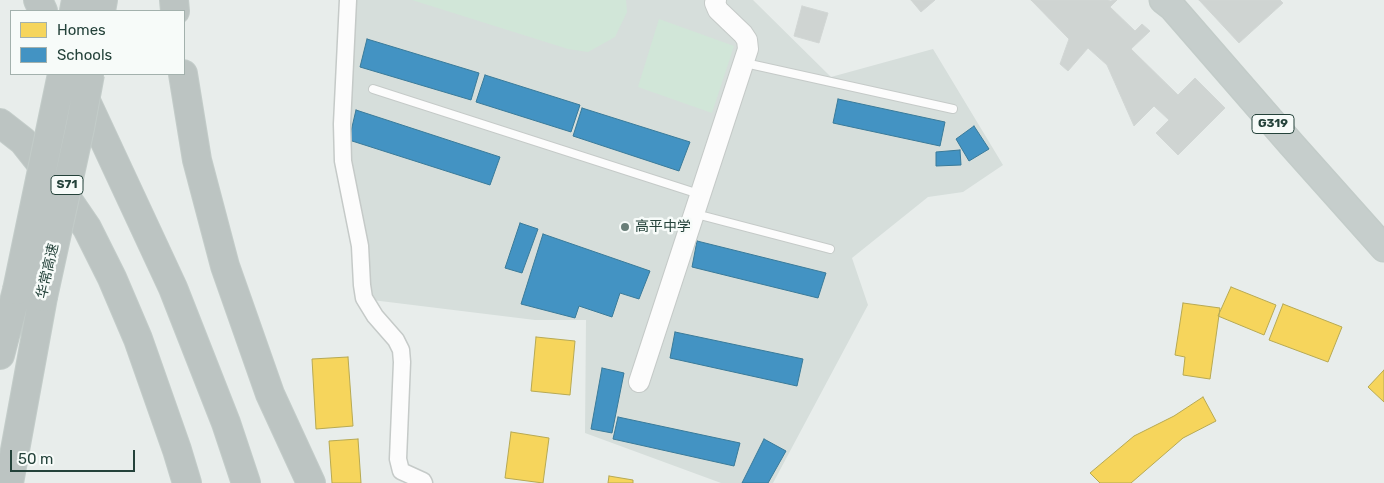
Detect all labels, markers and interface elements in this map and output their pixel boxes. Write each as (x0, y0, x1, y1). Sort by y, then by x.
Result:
legend (10, 10, 185, 75)
text: Homes (57, 21, 106, 39)
text: Schools (57, 46, 112, 64)
road number: G319 (1252, 115, 1294, 134)
road number: S71 (51, 176, 83, 194)
place label: 高平中学 (635, 219, 691, 235)
marker: 高平中学 (619, 221, 631, 233)
street label: 华常高速 (34, 242, 62, 300)
scale bar (12, 440, 138, 472)
text: 50 m (18, 450, 53, 468)

